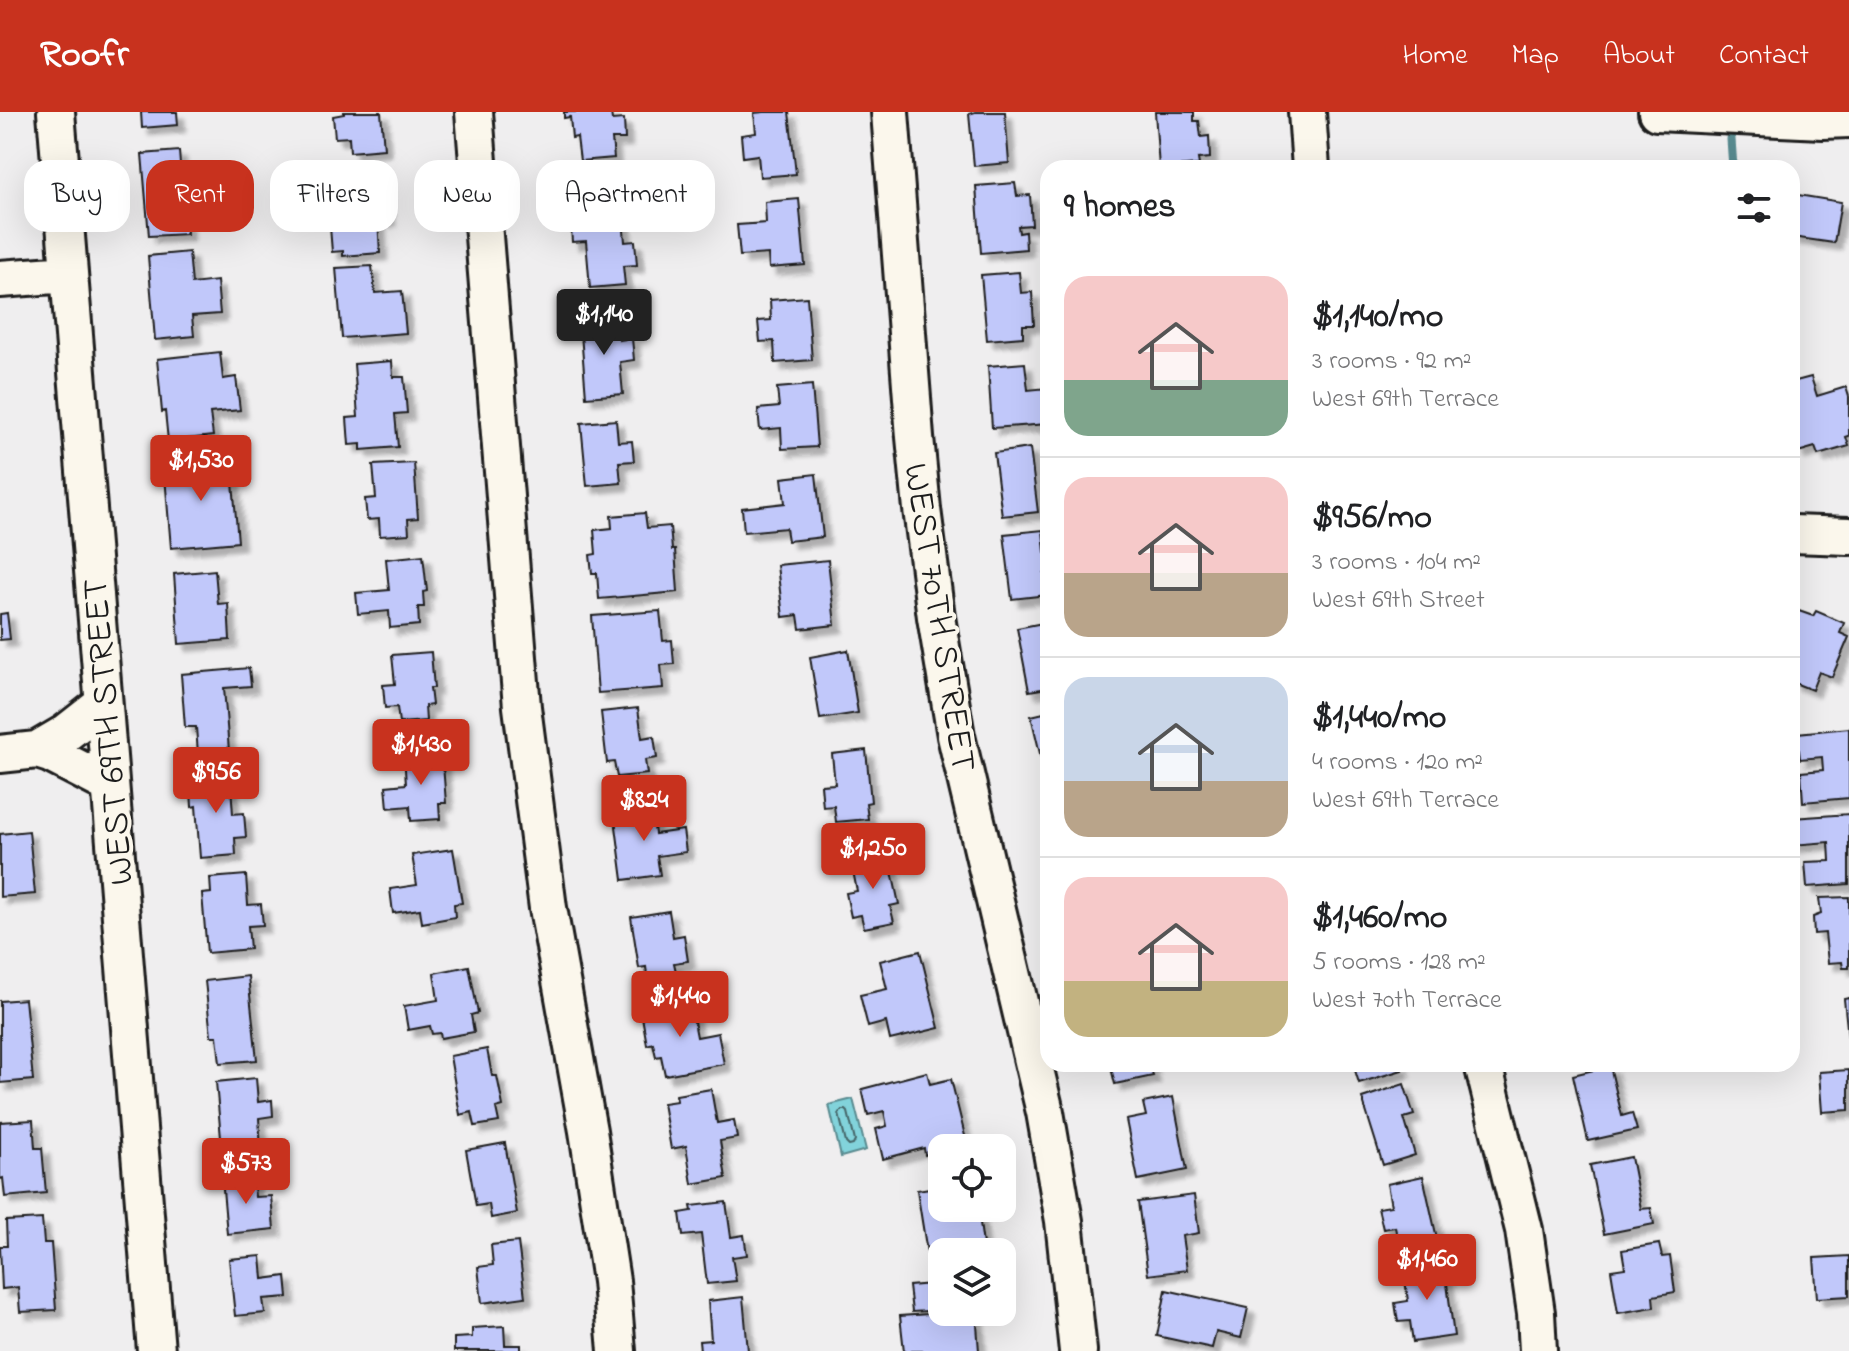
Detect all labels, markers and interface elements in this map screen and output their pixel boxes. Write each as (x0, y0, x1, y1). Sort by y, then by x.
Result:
text: Roofr (40, 28, 129, 84)
text: Home (1402, 36, 1468, 77)
text: Map (1512, 36, 1559, 77)
text: About (1603, 36, 1675, 77)
text: Contact (1719, 36, 1809, 77)
chip: Buy (24, 160, 130, 232)
chip: Rent (146, 160, 254, 232)
chip: Filters (270, 160, 398, 232)
chip: New (414, 160, 520, 232)
chip: Apartment (536, 160, 715, 232)
text: 9 homes (1064, 183, 1176, 233)
icon: filters (1732, 186, 1776, 230)
pin: $1,140 (539, 289, 669, 357)
text: $1,140/mo (1312, 293, 1443, 343)
text: $1,140 (575, 296, 633, 334)
icon: home (1128, 308, 1224, 404)
text: 3 rooms · 92 m² (1312, 343, 1471, 381)
text: West 69th Terrace (1312, 381, 1499, 419)
pin: $1,530 (136, 435, 266, 503)
text: $1,530 (168, 442, 234, 480)
street label: WEST 70TH STREET (887, 460, 988, 776)
text: $956/mo (1312, 494, 1432, 544)
icon: home (1128, 509, 1224, 605)
text: 3 rooms · 104 m² (1312, 544, 1481, 582)
street label: WEST 69TH STREET (71, 576, 150, 887)
text: West 69th Street (1312, 582, 1485, 620)
text: $1,440/mo (1312, 694, 1447, 744)
icon: home (1128, 709, 1224, 805)
pin: $1,430 (356, 719, 486, 787)
text: $1,430 (390, 726, 452, 764)
text: 4 rooms · 120 m² (1312, 744, 1483, 782)
pin: $956 (169, 747, 263, 815)
text: $956 (191, 754, 241, 792)
pin: $824 (597, 775, 691, 843)
text: $824 (619, 782, 669, 820)
text: West 69th Terrace (1312, 782, 1499, 820)
pin: $1,250 (808, 823, 938, 891)
text: $1,250 (839, 830, 907, 868)
text: $1,460/mo (1312, 894, 1448, 944)
icon: home (1128, 909, 1224, 1005)
text: 5 rooms · 128 m² (1312, 944, 1486, 982)
pin: $1,440 (615, 971, 745, 1039)
text: $1,440 (649, 978, 711, 1016)
text: West 70th Terrace (1312, 982, 1502, 1020)
map controls (928, 1134, 1016, 1326)
button: locate (928, 1134, 1016, 1222)
pin: $573 (199, 1138, 293, 1206)
text: $573 (220, 1145, 272, 1183)
pin: $1,460 (1362, 1234, 1492, 1302)
button: layers (928, 1238, 1016, 1326)
text: $1,460 (1396, 1241, 1458, 1279)

